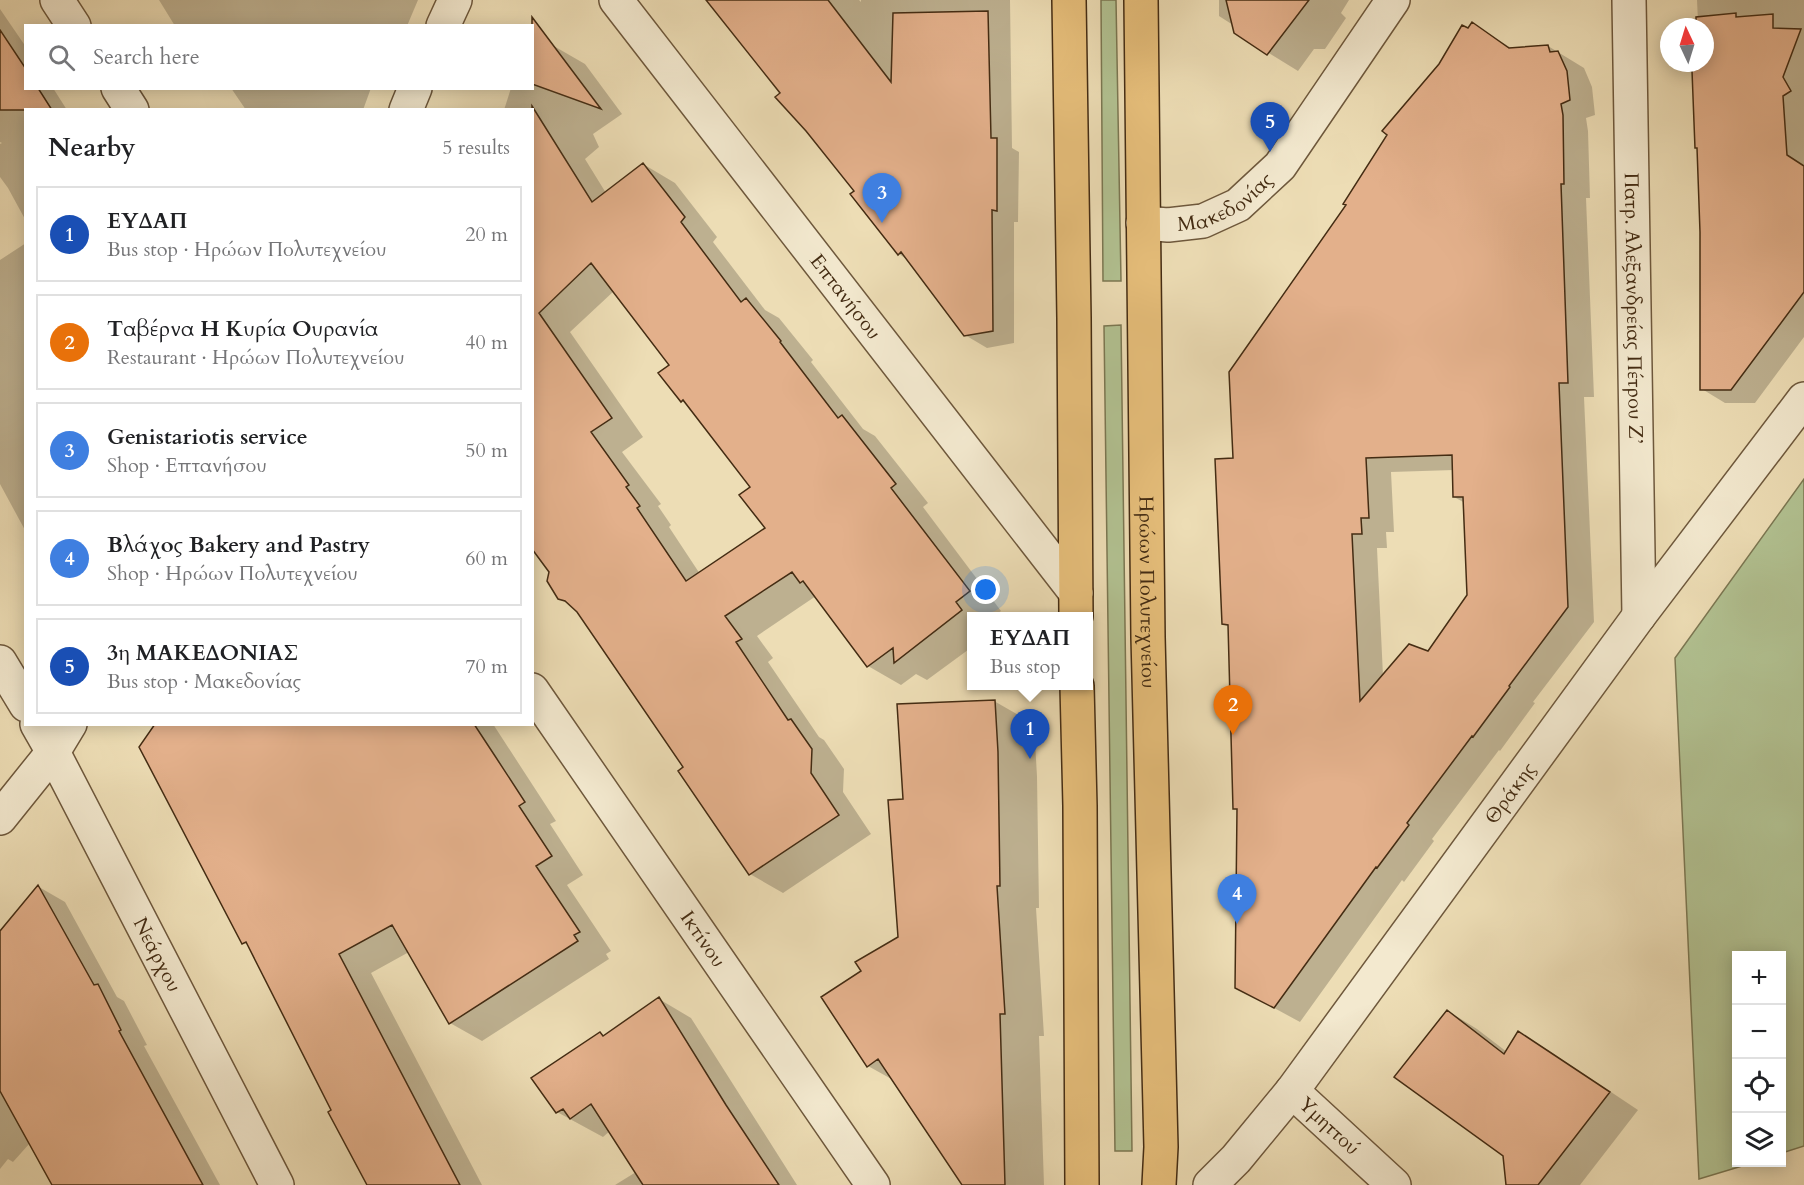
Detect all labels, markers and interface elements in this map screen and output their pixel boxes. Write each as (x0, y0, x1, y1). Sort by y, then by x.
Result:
north arrow (1660, 18, 1714, 72)
search box (24, 24, 534, 90)
icon: search (45, 41, 78, 74)
text: Search here (93, 42, 200, 72)
pin: 5 (1250, 102, 1290, 152)
text: Nearby (48, 130, 136, 165)
text: 5 results (442, 134, 510, 161)
street label: Μακεδονίας (1176, 166, 1279, 238)
street label: Πατρ. Αλεξανδρείας Πέτρου Ζ’ (1618, 172, 1649, 444)
pin: 3 (862, 174, 902, 223)
text: ΕΥΔΑΠ (107, 206, 187, 236)
text: 1 (64, 221, 75, 248)
text: 20 m (465, 221, 508, 248)
text: Bus stop · Ηρώων Πολυτεχνείου (107, 236, 386, 263)
street label: Επτανήσου (804, 248, 887, 345)
text: Ταβέρνα Η Κυρία Ουρανία (107, 314, 378, 344)
text: 2 (64, 329, 75, 356)
text: 40 m (465, 329, 508, 356)
text: Restaurant · Ηρώων Πολυτεχνείου (107, 344, 405, 371)
text: Genistariotis service (107, 422, 308, 452)
text: 3 (64, 437, 75, 464)
text: 50 m (465, 437, 508, 464)
text: Shop · Επτανήσου (107, 452, 267, 479)
street label: Ηρώων Πολυτεχνείου (1132, 496, 1162, 689)
text: Βλάχος Bakery and Pastry (107, 530, 370, 560)
text: 4 (64, 545, 75, 572)
text: 60 m (465, 545, 508, 572)
text: Shop · Ηρώων Πολυτεχνείου (107, 560, 358, 587)
your location (971, 575, 1000, 604)
popup (967, 612, 1093, 690)
text: ΕΥΔΑΠ (990, 623, 1070, 653)
text: 3η ΜΑΚΕΔΟΝΙΑΣ (107, 638, 298, 668)
text: 5 (64, 653, 75, 680)
text: 70 m (465, 653, 508, 680)
text: Bus stop (990, 653, 1061, 680)
text: Bus stop · Μακεδονίας (107, 668, 301, 695)
pin: 2 (1214, 686, 1252, 735)
pin: 1 (1010, 710, 1050, 759)
street label: Θράκης (1478, 756, 1542, 830)
pin: 4 (1218, 874, 1256, 924)
street label: Ικτίνου (674, 905, 732, 972)
street label: Νεάρχου (127, 912, 188, 997)
map controls (1732, 951, 1786, 1167)
button: + (1732, 951, 1786, 1005)
button: − (1732, 1005, 1786, 1059)
button: locate (1732, 1059, 1786, 1113)
street label: Υμηττού (1293, 1091, 1366, 1161)
button: layers (1732, 1113, 1786, 1167)

